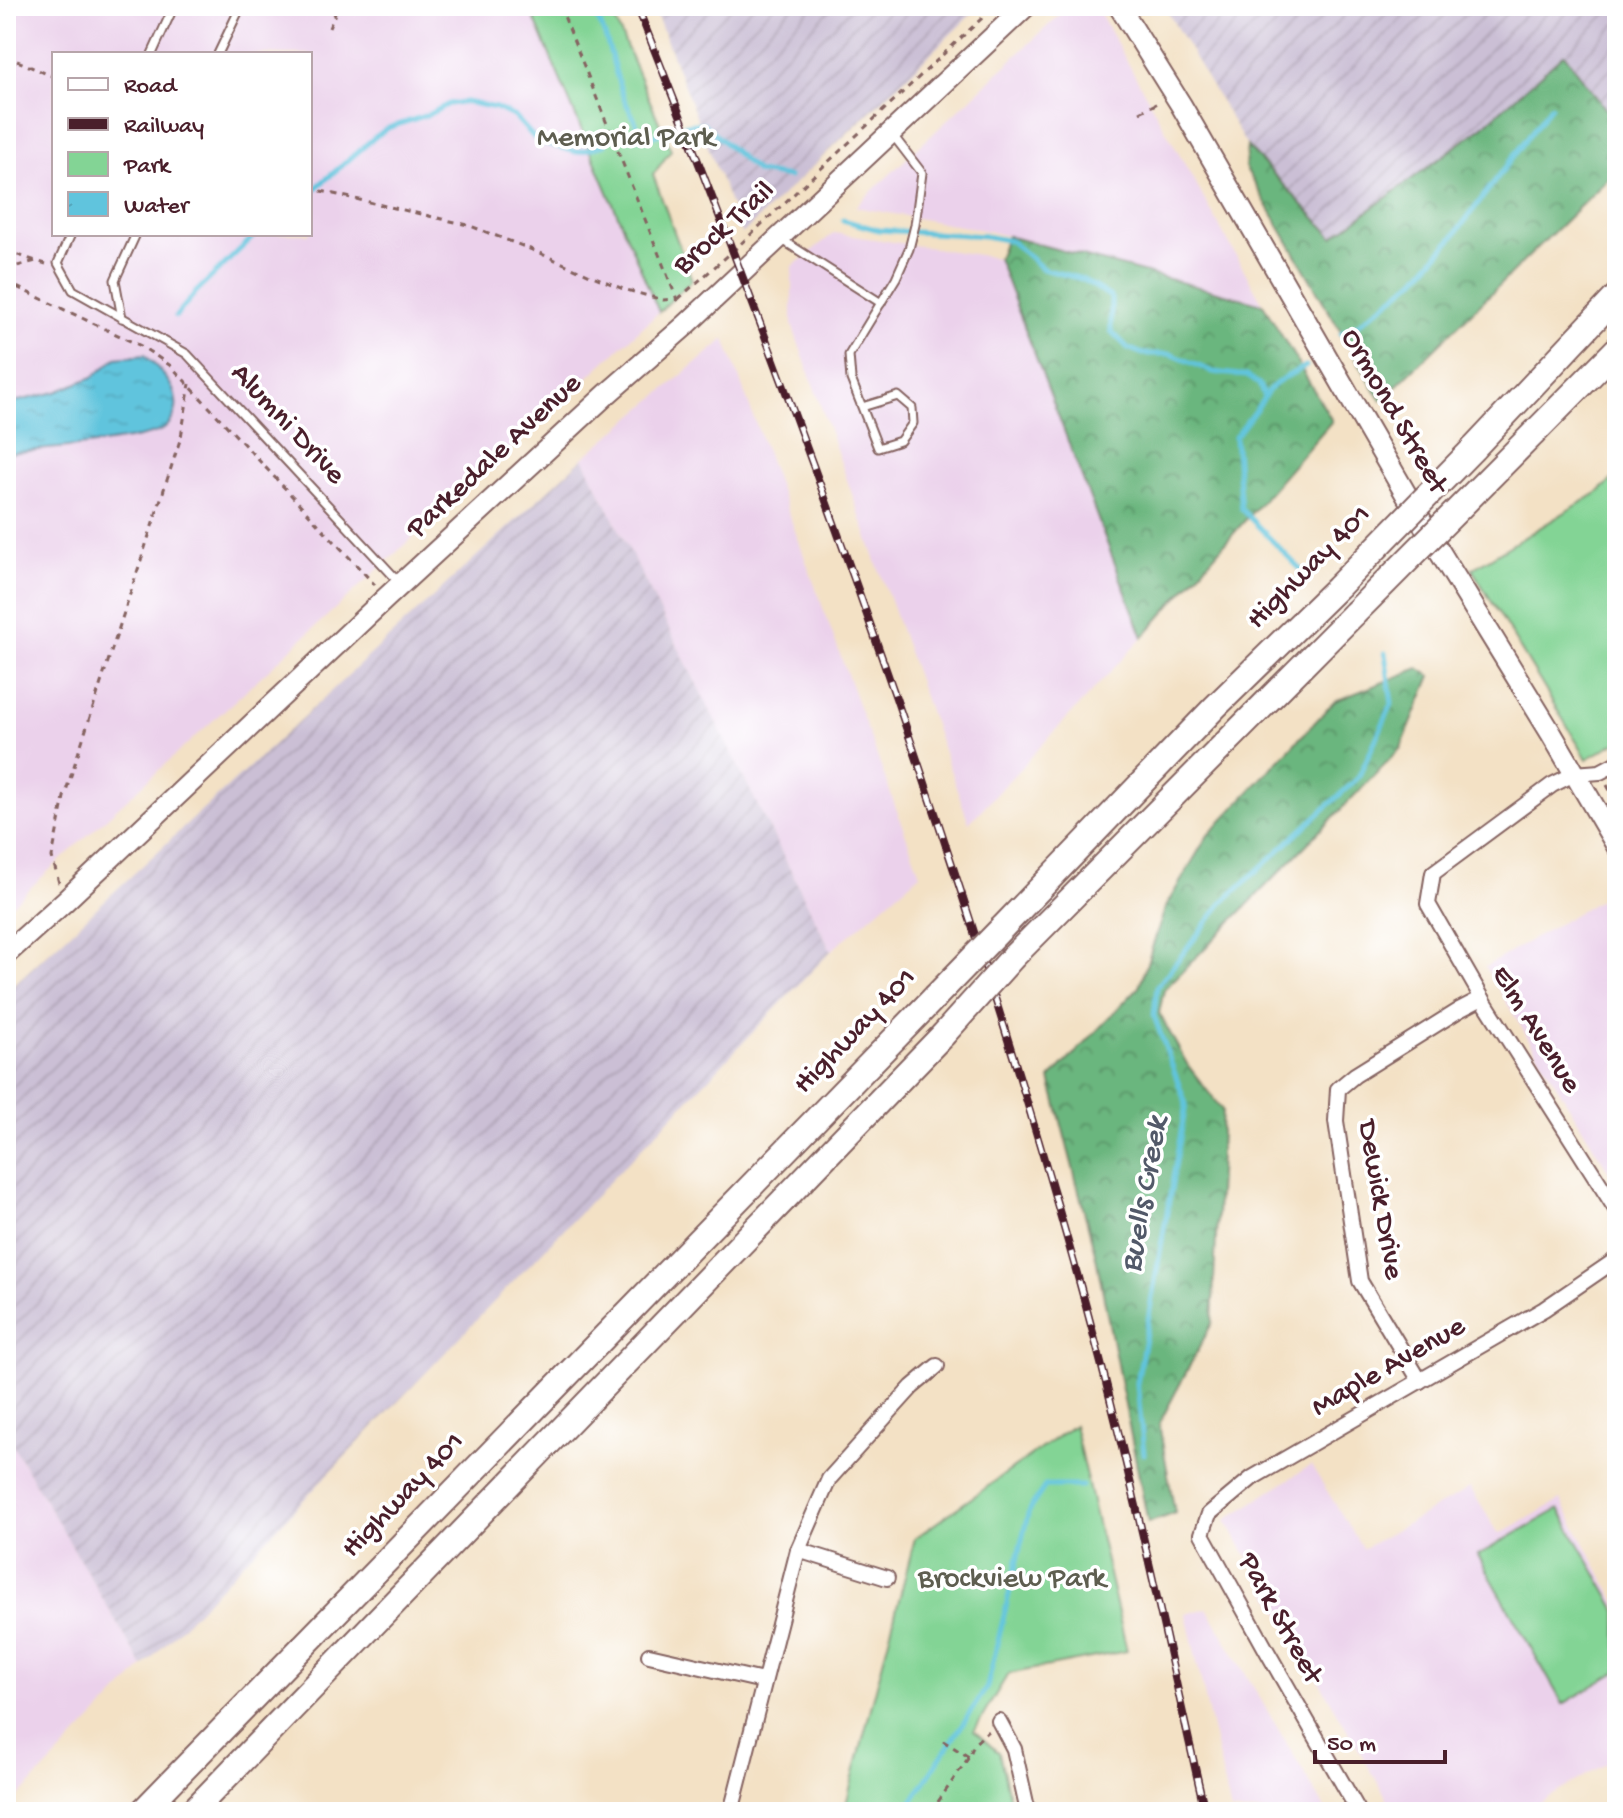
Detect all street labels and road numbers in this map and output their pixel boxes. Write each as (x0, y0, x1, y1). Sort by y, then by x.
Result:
street label: Brock Trail (666, 174, 783, 284)
street label: Ormond Street (1332, 323, 1456, 503)
street label: Alumni Drive (222, 357, 352, 493)
street label: Parkedale Avenue (400, 367, 590, 548)
street label: Highway 401 (1240, 498, 1380, 638)
street label: Elm Avenue (1482, 960, 1588, 1101)
street label: Highway 401 (787, 962, 925, 1102)
street label: Dewick Drive (1347, 1116, 1410, 1283)
street label: Maple Avenue (1306, 1310, 1473, 1426)
street label: Highway 401 (335, 1426, 473, 1566)
street label: Park Street (1228, 1547, 1331, 1693)

